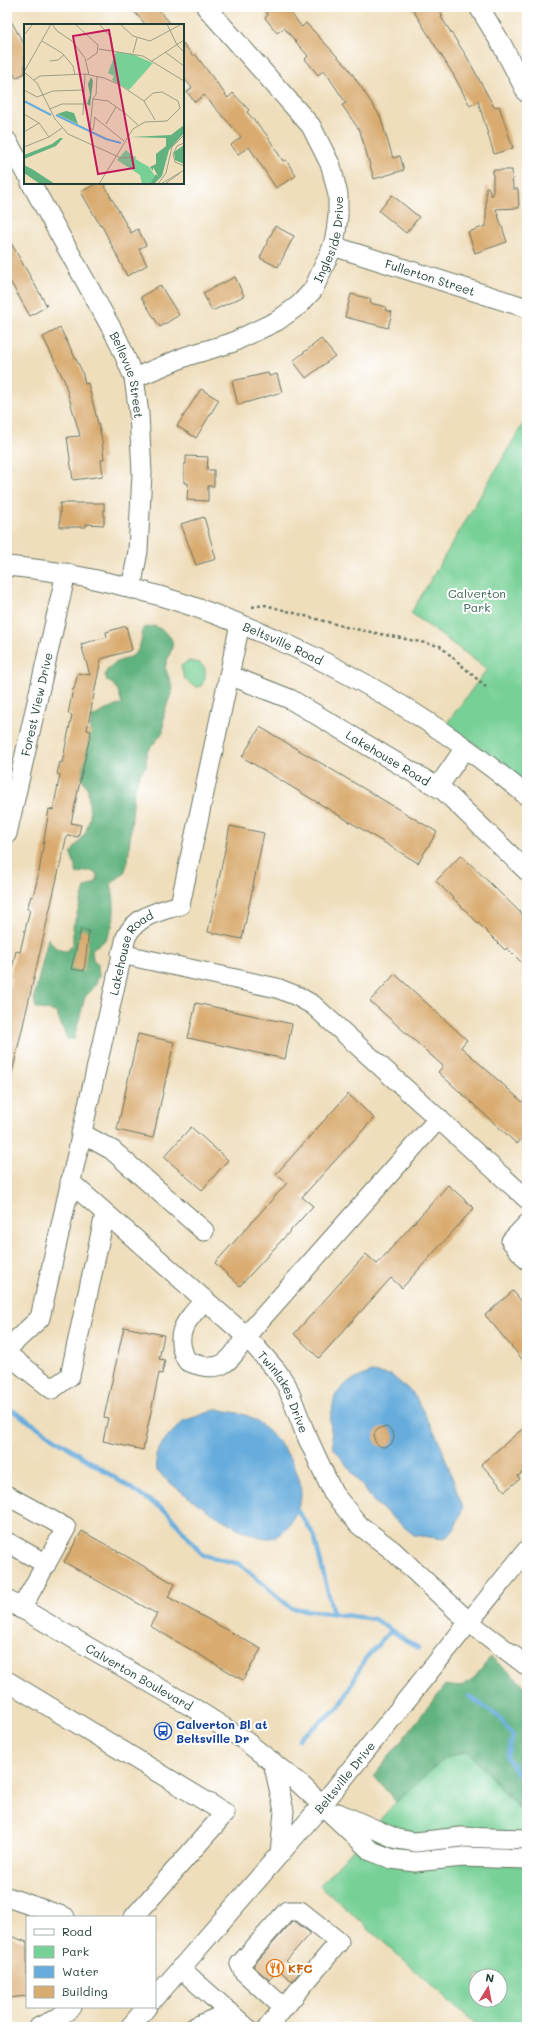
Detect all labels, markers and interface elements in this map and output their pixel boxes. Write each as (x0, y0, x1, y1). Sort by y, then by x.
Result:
inset map (24, 24, 184, 184)
street label: Ingleside Drive (310, 196, 346, 285)
street label: Fullerton Street (383, 255, 477, 299)
street label: Bellevue Street (107, 328, 147, 419)
park label: Calverton Park (448, 585, 506, 615)
street label: Beltsville Road (241, 618, 326, 668)
street label: Forest View Drive (17, 651, 56, 758)
street label: Lakehouse Road (343, 726, 434, 789)
street label: Lakehouse Road (105, 906, 156, 997)
street label: Twinlakes Drive (255, 1347, 312, 1435)
street label: Calverton Boulevard (83, 1639, 196, 1714)
place label: Calverton Bl at Beltsville Dr (176, 1716, 268, 1746)
bus stop icon: Calverton Bl at Beltsville Dr (153, 1721, 173, 1741)
street label: Beltsville Drive (311, 1738, 378, 1817)
legend (26, 1916, 156, 2008)
text: Road (62, 1923, 92, 1939)
text: Park (62, 1943, 89, 1959)
restaurant icon: KFC (265, 1958, 285, 1978)
place label: KFC (288, 1960, 313, 1976)
text: Water (62, 1963, 99, 1979)
north arrow (468, 1968, 508, 2008)
text: N (484, 1970, 495, 1986)
text: Building (62, 1983, 108, 1999)

